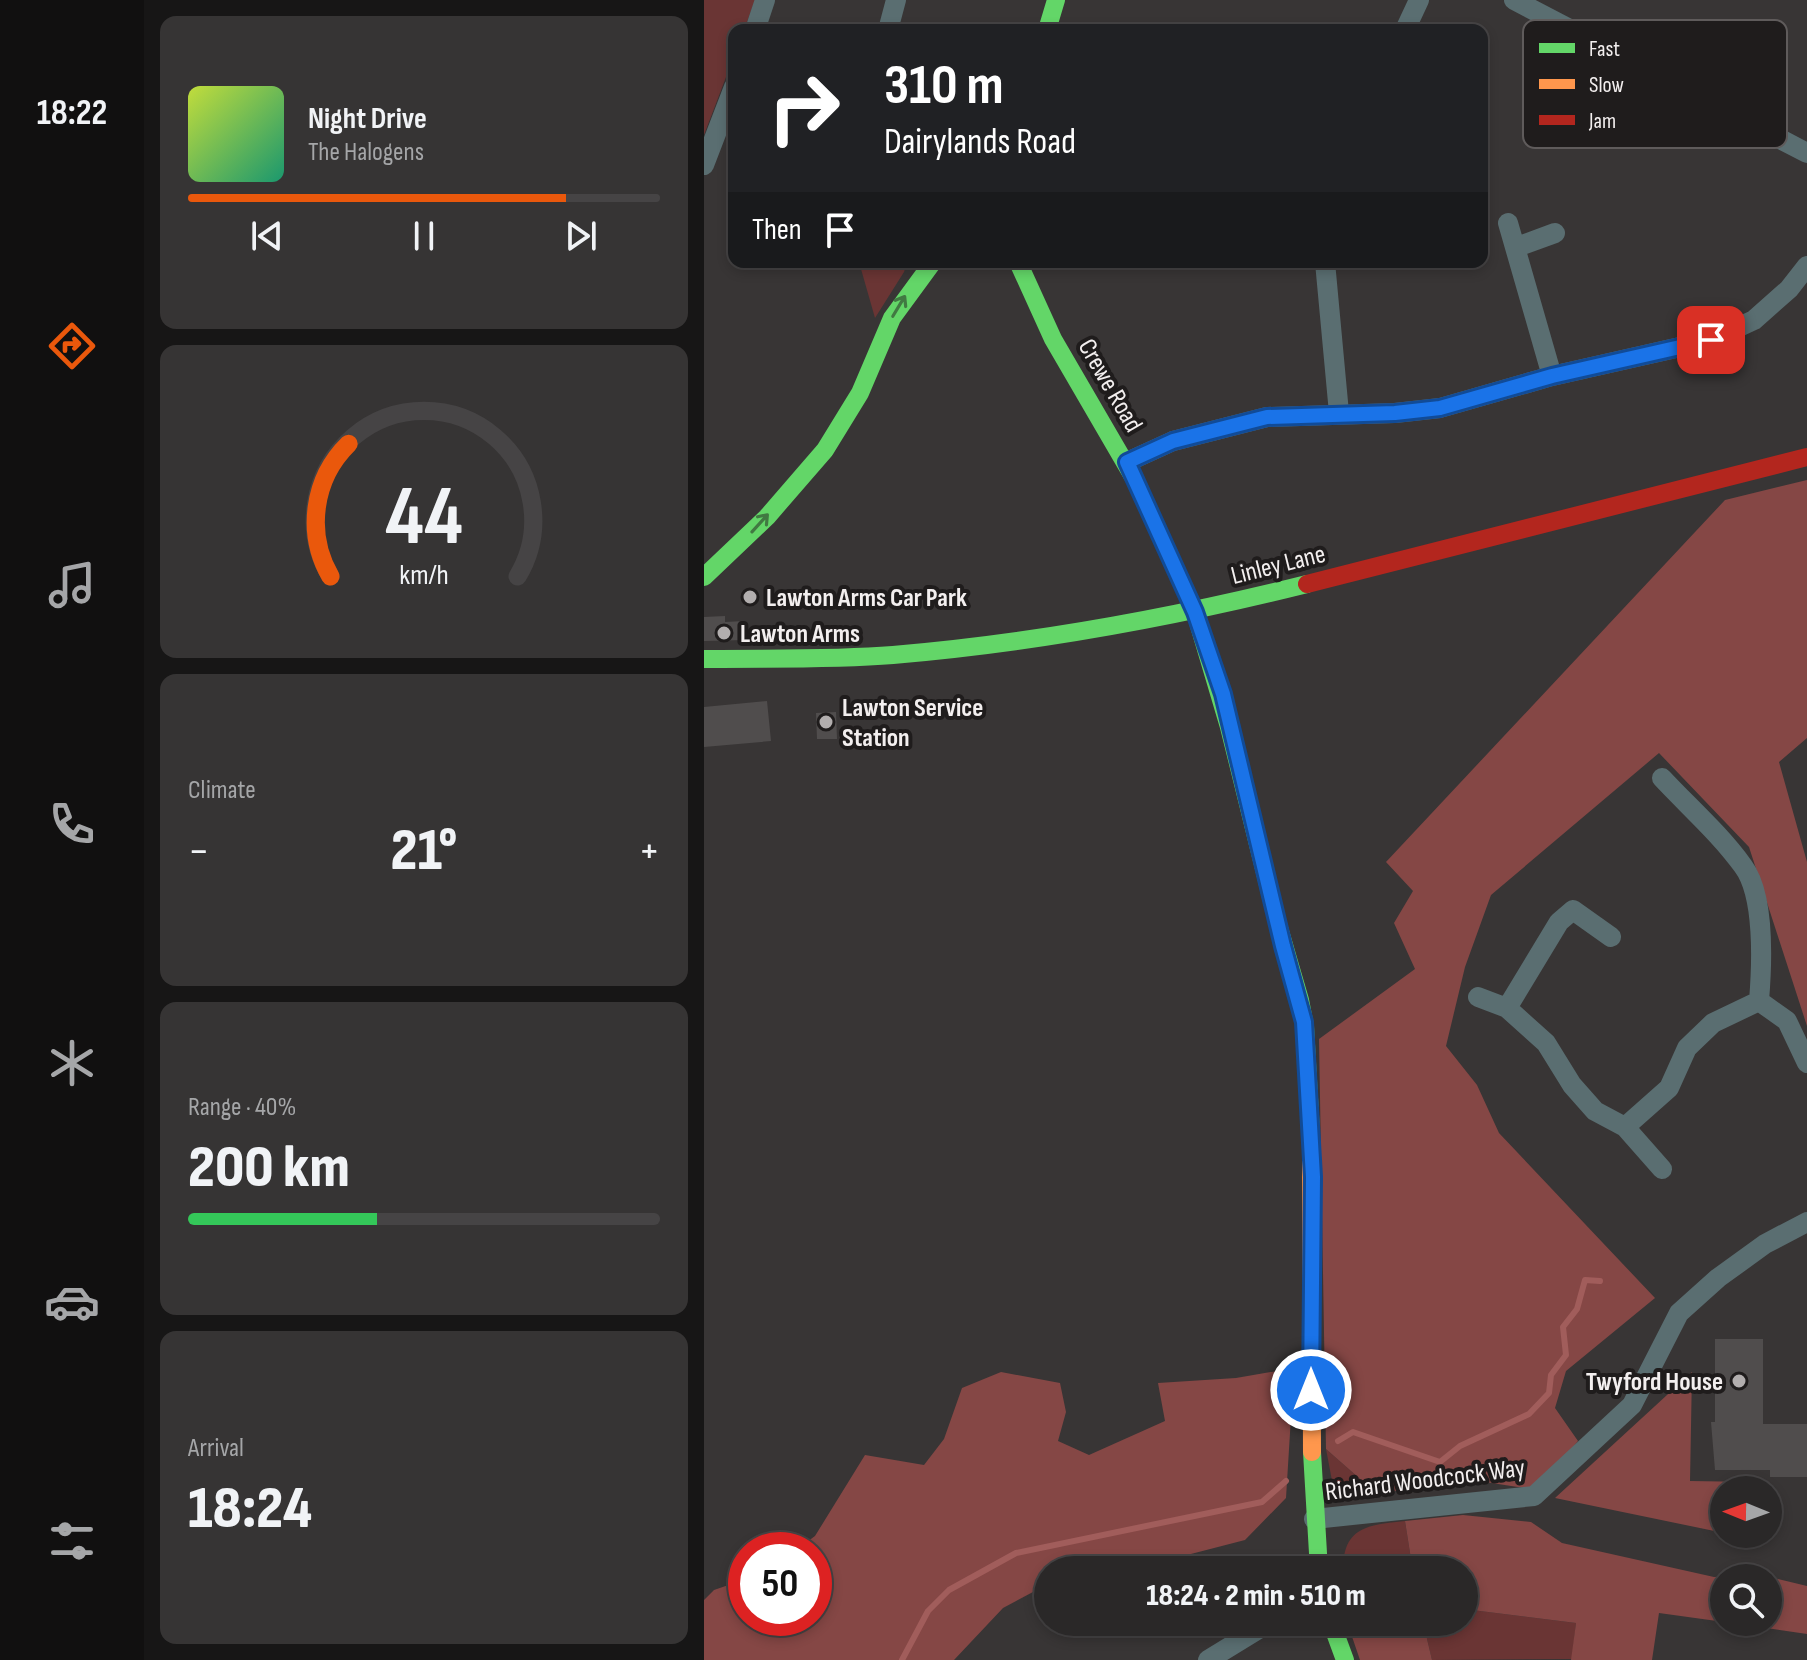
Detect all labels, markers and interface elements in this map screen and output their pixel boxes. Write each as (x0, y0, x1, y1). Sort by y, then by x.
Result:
legend (1523, 20, 1787, 148)
text: Fast (1589, 36, 1620, 63)
text: 310 m (884, 53, 1004, 120)
icon: right (752, 56, 856, 160)
text: Slow (1589, 72, 1624, 99)
text: 18:22 (37, 92, 107, 135)
text: Night Drive (308, 101, 427, 137)
text: Jam (1588, 108, 1616, 135)
text: Dairylands Road (884, 121, 1076, 164)
text: The Halogens (308, 137, 424, 168)
icon: arrive (818, 208, 862, 252)
text: Then (752, 212, 802, 248)
icon: previous (245, 214, 289, 258)
icon: pause (402, 214, 446, 258)
icon: next (559, 214, 603, 258)
one-way arrow (891, 295, 907, 318)
pin (1677, 306, 1745, 374)
icon: directions (44, 318, 100, 374)
icon: arrive (1689, 318, 1733, 362)
street label: Crewe Road (1071, 334, 1149, 438)
text: 44 (385, 468, 463, 568)
one-way arrow (751, 513, 770, 533)
street label: Linley Lane (1228, 539, 1329, 592)
icon: music (44, 557, 100, 613)
text: km/h (399, 558, 449, 593)
place label: Lawton Arms Car Park (766, 583, 967, 614)
marker: Lawton Arms Car Park (741, 588, 759, 606)
place label: Lawton Arms (740, 619, 860, 650)
marker: Lawton Arms (715, 624, 733, 642)
place label: Lawton Service Station (842, 693, 983, 754)
marker: Lawton Service Station (817, 713, 835, 731)
text: Climate (188, 775, 256, 806)
icon: phone (44, 796, 100, 852)
text: 21° (391, 815, 457, 887)
text: − (188, 825, 210, 878)
text: + (638, 825, 660, 878)
icon: climate (44, 1035, 100, 1091)
text: Range · 40% (188, 1092, 296, 1123)
text: 200 km (188, 1132, 350, 1204)
icon: car (44, 1274, 100, 1330)
position arrow (1269, 1348, 1353, 1432)
place label: Twyford House (1586, 1367, 1723, 1398)
marker: Twyford House (1730, 1372, 1748, 1390)
text: Arrival (188, 1433, 244, 1464)
street label: Richard Woodcock Way (1324, 1453, 1527, 1508)
text: 18:24 (188, 1473, 312, 1545)
north arrow (1710, 1476, 1782, 1548)
map controls (1710, 1476, 1782, 1636)
icon: filters (44, 1513, 100, 1569)
speed limit sign: 50 (728, 1532, 832, 1636)
button: search (1710, 1564, 1782, 1636)
text: 18:24 · 2 min · 510 m (1146, 1578, 1366, 1614)

